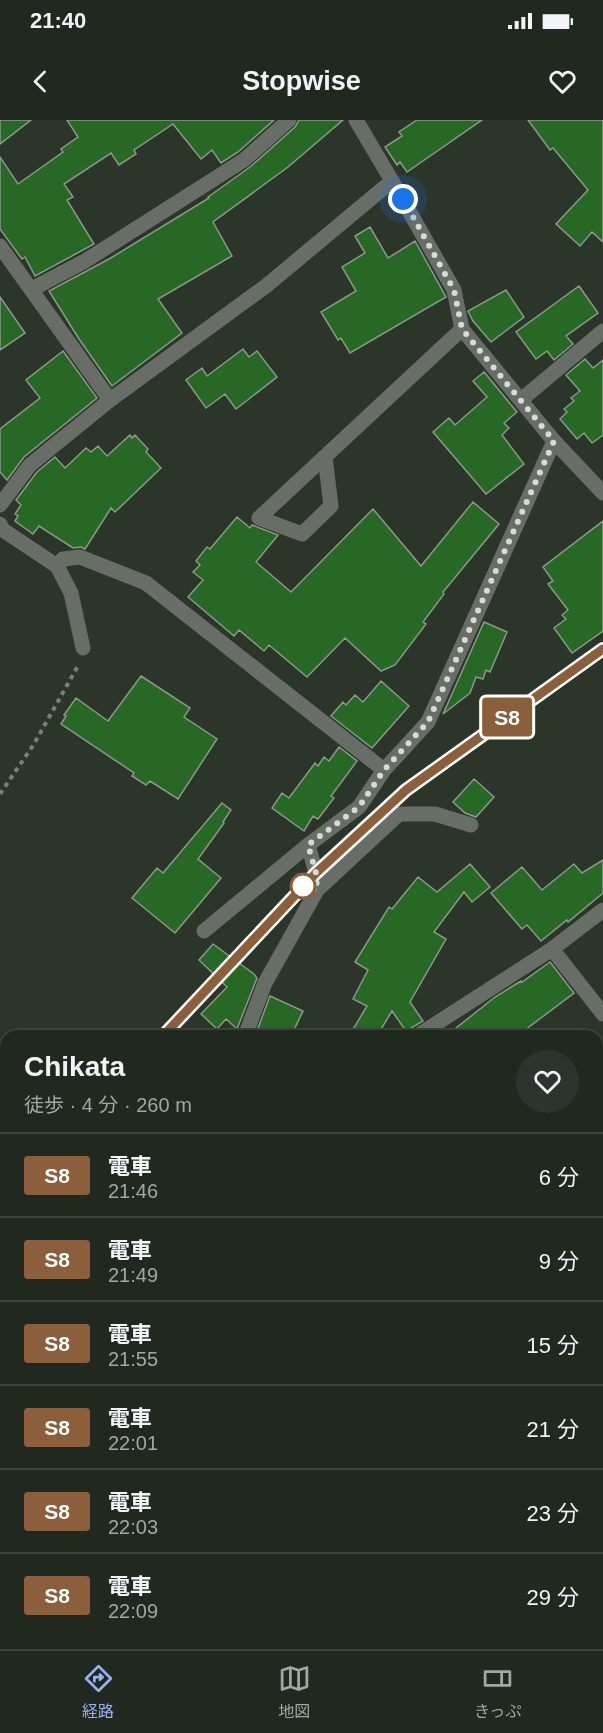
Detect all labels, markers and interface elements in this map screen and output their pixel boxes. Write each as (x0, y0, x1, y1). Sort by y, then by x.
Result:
text: 21:40 (30, 8, 86, 33)
icon: back (24, 65, 57, 98)
icon: heart (546, 65, 579, 98)
text: Stopwise (242, 66, 361, 96)
your location (388, 184, 418, 214)
line badge: S8 (480, 698, 534, 736)
text: S8 (494, 706, 520, 729)
unlabelled marker (290, 873, 316, 899)
button: heart (516, 1050, 579, 1113)
text: Chikata (24, 1051, 125, 1082)
text: 徒歩 · 4 分 · 260 m (24, 1094, 192, 1116)
text: 電車 (108, 1154, 152, 1179)
text: S8 (44, 1164, 70, 1187)
text: 6 分 (539, 1165, 579, 1190)
text: 21:46 (108, 1180, 158, 1202)
text: 電車 (108, 1238, 152, 1263)
text: S8 (44, 1248, 70, 1271)
text: 9 分 (539, 1249, 579, 1274)
text: 21:49 (108, 1264, 158, 1286)
text: 電車 (108, 1322, 152, 1347)
text: S8 (44, 1332, 70, 1355)
text: 15 分 (526, 1333, 579, 1358)
text: 21:55 (108, 1348, 158, 1370)
text: 電車 (108, 1406, 152, 1431)
text: S8 (44, 1416, 70, 1439)
text: 21 分 (526, 1417, 579, 1442)
text: 22:01 (108, 1432, 158, 1454)
text: 電車 (108, 1490, 152, 1515)
text: S8 (44, 1500, 70, 1523)
text: 23 分 (526, 1501, 579, 1526)
text: 22:03 (108, 1516, 158, 1538)
text: 電車 (108, 1574, 152, 1599)
text: S8 (44, 1584, 70, 1607)
text: 29 分 (526, 1585, 579, 1610)
text: 22:09 (108, 1600, 158, 1622)
tab: 経路 (82, 1662, 115, 1722)
tab: 地図 (278, 1662, 311, 1722)
tab: きっぷ (474, 1662, 521, 1722)

